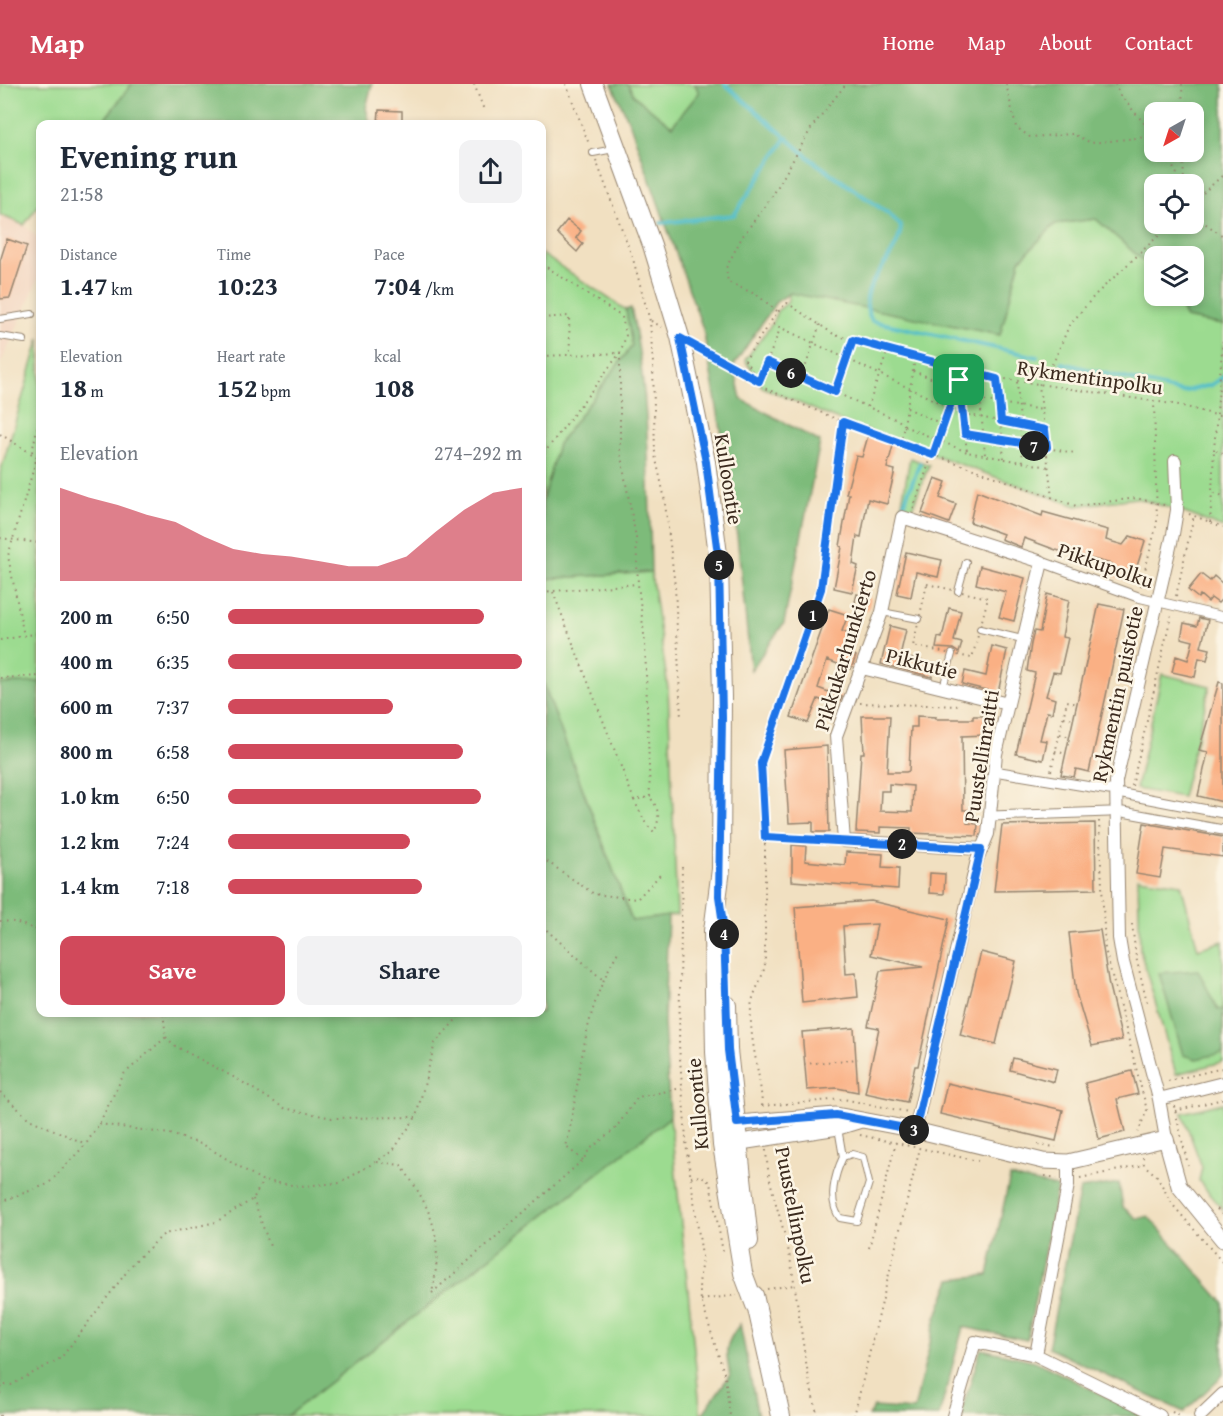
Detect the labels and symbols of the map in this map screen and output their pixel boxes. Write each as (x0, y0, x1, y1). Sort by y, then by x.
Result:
north arrow (1144, 102, 1204, 162)
street label: Rykmentinpolku (1015, 351, 1166, 403)
pin (933, 354, 984, 405)
pin: 6 (776, 358, 806, 388)
street label: Kulloontie (706, 431, 752, 527)
pin: 7 (1019, 431, 1049, 461)
street label: Pikkupolku (1054, 534, 1159, 596)
pin: 5 (704, 550, 734, 580)
street label: Pikkukarhunkierto (806, 565, 884, 735)
pin: 1 (798, 600, 828, 630)
street label: Rykmentin puistotie (1083, 603, 1151, 785)
street label: Pikkutie (883, 639, 961, 687)
street label: Puustellinraitti (955, 687, 1007, 825)
pin: 2 (887, 829, 917, 859)
pin: 4 (709, 919, 739, 949)
street label: Kulloontie (678, 1057, 716, 1151)
pin: 3 (899, 1115, 929, 1145)
street label: Puustellinpolku (768, 1144, 825, 1287)

